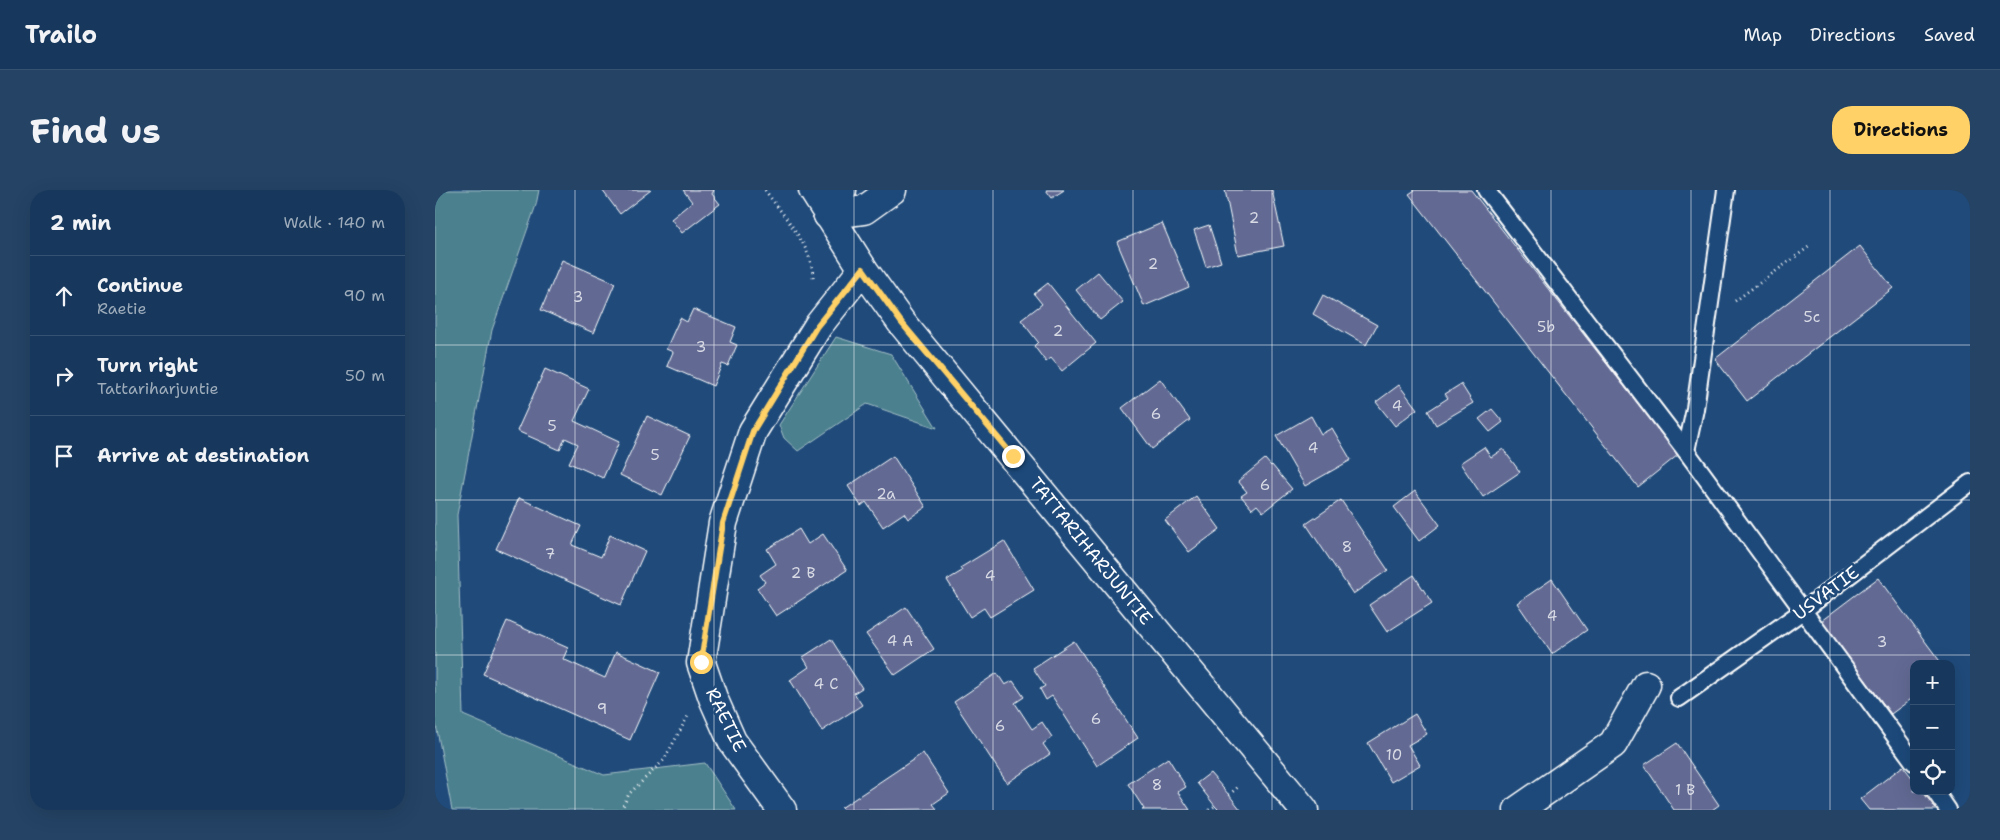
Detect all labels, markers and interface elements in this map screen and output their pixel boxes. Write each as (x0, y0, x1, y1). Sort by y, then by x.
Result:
text: Trailo (25, 19, 97, 51)
text: Map (1744, 23, 1782, 47)
text: Directions (1810, 23, 1896, 47)
text: Saved (1924, 23, 1975, 47)
button: Directions (1832, 106, 1970, 154)
text: Find us (30, 107, 161, 154)
house number: 2 (1249, 208, 1259, 228)
text: 2 min (50, 209, 111, 237)
text: Walk · 140 m (283, 212, 385, 233)
house number: 2 (1148, 254, 1158, 274)
text: Continue (97, 273, 183, 298)
icon: ahead (50, 282, 78, 310)
text: 90 m (344, 285, 385, 306)
house number: 3 (573, 287, 583, 307)
text: Raetie (97, 298, 146, 319)
house number: 5c (1804, 307, 1820, 327)
house number: 5b (1537, 317, 1555, 337)
house number: 2 (1053, 321, 1063, 341)
house number: 3 (696, 337, 706, 357)
text: Turn right (97, 353, 198, 378)
icon: right (50, 362, 78, 390)
text: 50 m (345, 365, 385, 386)
text: Tattariharjuntie (97, 378, 219, 399)
house number: 4 (1392, 396, 1402, 416)
house number: 6 (1151, 404, 1161, 424)
house number: 5 (547, 416, 557, 436)
house number: 4 (1308, 438, 1318, 458)
icon: arrive (50, 442, 78, 470)
text: Arrive at destination (97, 443, 309, 468)
house number: 5 (650, 445, 660, 465)
route end (1002, 445, 1025, 468)
street label: TATTARIHARJUNTIE (1024, 472, 1158, 630)
house number: 6 (1260, 475, 1270, 495)
house number: 2a (876, 484, 896, 504)
house number: 8 (1342, 537, 1352, 557)
house number: 7 (545, 544, 555, 564)
street label: USVATIE (1788, 560, 1864, 626)
house number: 2 B (791, 563, 815, 583)
house number: 4 (985, 566, 995, 586)
house number: 4 (1547, 606, 1557, 626)
house number: 4 A (887, 631, 913, 651)
house number: 3 (1877, 632, 1887, 652)
route start (690, 651, 713, 674)
map controls (1910, 660, 1955, 795)
button: + (1910, 660, 1955, 705)
house number: 4 C (814, 674, 838, 694)
street label: RAETIE (700, 684, 752, 756)
house number: 9 (597, 699, 607, 719)
button: − (1910, 705, 1955, 750)
house number: 6 (1091, 709, 1101, 729)
house number: 6 (995, 716, 1005, 736)
house number: 10 (1386, 745, 1402, 765)
button: locate (1910, 750, 1955, 795)
house number: 8 (1152, 775, 1162, 795)
house number: 1 B (1675, 780, 1695, 800)

